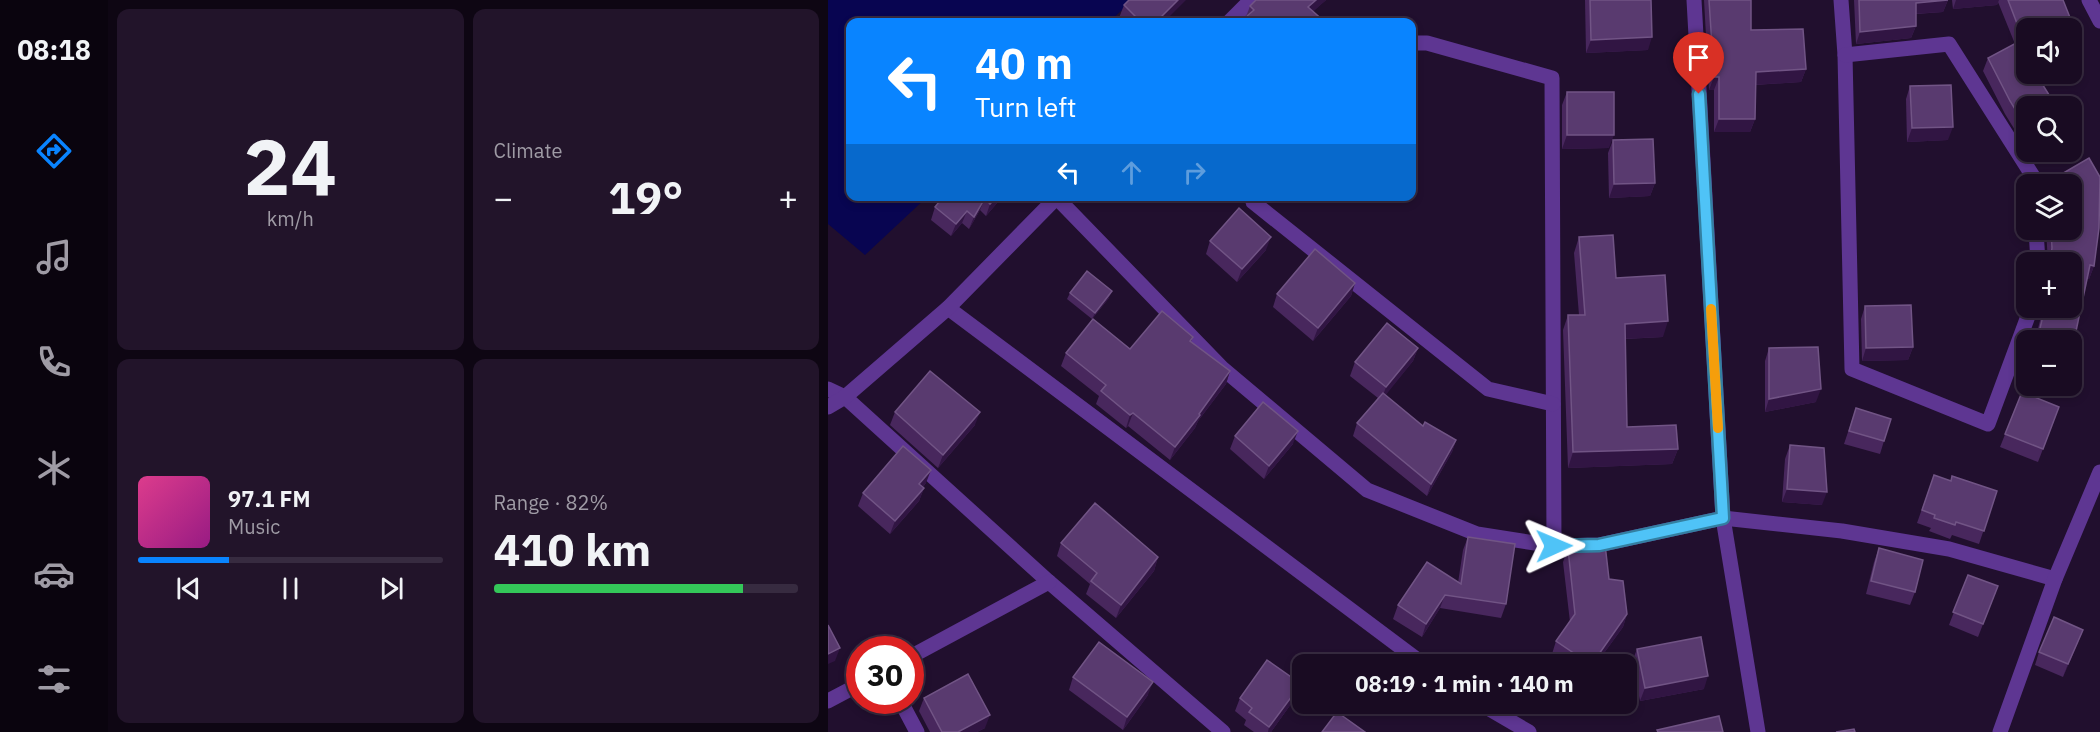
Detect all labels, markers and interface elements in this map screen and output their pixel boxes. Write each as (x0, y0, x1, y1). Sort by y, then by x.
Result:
map controls (2016, 18, 2082, 396)
button: sound (2016, 18, 2082, 84)
text: 08:18 (17, 32, 91, 67)
pin (1673, 32, 1724, 94)
text: 40 m (975, 36, 1073, 91)
icon: arrive (1682, 41, 1715, 74)
icon: left (876, 42, 954, 120)
text: Turn left (975, 89, 1076, 124)
button: search (2016, 96, 2082, 162)
text: 24 (243, 115, 337, 216)
icon: directions (33, 130, 75, 172)
text: Climate (494, 137, 562, 164)
icon: left (1052, 156, 1085, 189)
icon: ahead (1115, 156, 1148, 189)
icon: right (1178, 156, 1211, 189)
text: 19° (608, 168, 683, 226)
button: layers (2016, 174, 2082, 240)
text: − (494, 176, 513, 219)
text: + (778, 176, 798, 219)
text: km/h (267, 205, 314, 232)
icon: music (33, 236, 75, 278)
button: + (2016, 252, 2082, 318)
button: − (2016, 330, 2082, 396)
icon: phone (33, 341, 75, 383)
icon: climate (33, 447, 75, 489)
text: 97.1 FM (228, 484, 311, 513)
text: Range · 82% (494, 489, 608, 516)
text: Music (228, 513, 280, 540)
position arrow (1522, 514, 1586, 578)
text: 410 km (494, 520, 651, 578)
icon: car (33, 553, 75, 595)
icon: previous (172, 572, 205, 605)
icon: pause (274, 572, 307, 605)
icon: next (375, 572, 408, 605)
speed limit sign: 30 (846, 636, 924, 714)
icon: filters (33, 658, 75, 700)
text: 08:19 · 1 min · 140 m (1355, 669, 1574, 698)

